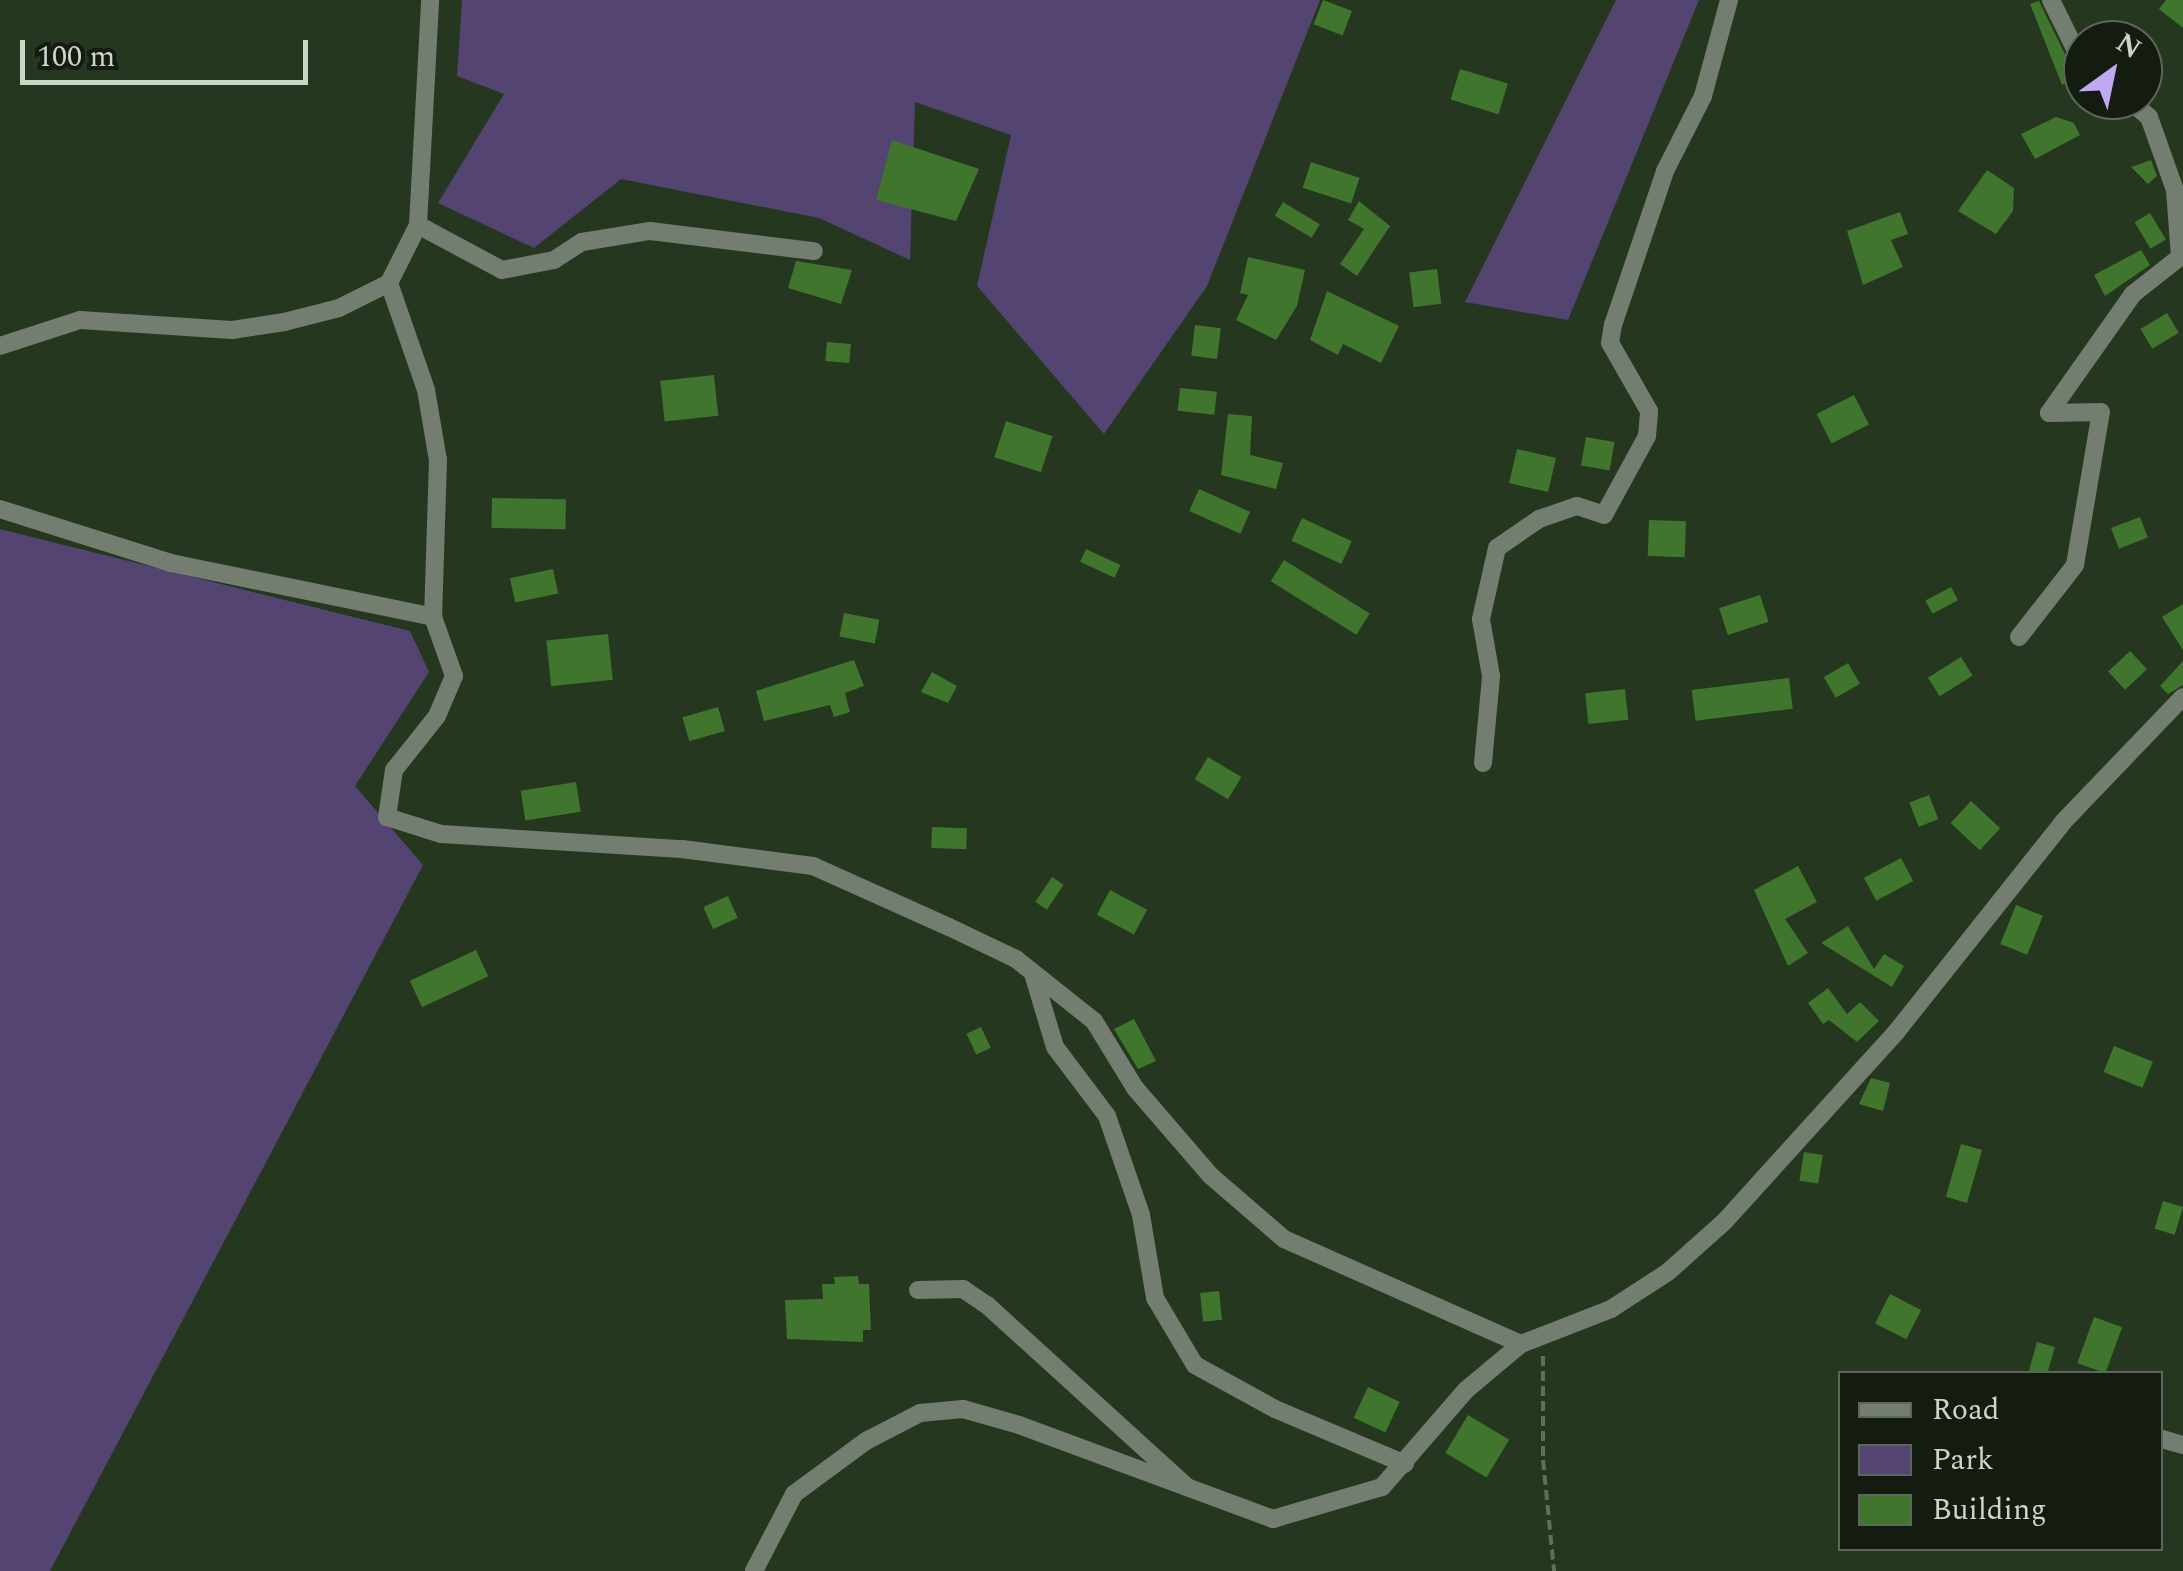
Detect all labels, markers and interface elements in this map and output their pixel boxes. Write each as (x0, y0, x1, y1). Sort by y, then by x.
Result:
scale bar (25, 20, 312, 82)
north arrow (2063, 20, 2163, 120)
text: N (2107, 22, 2150, 70)
text: 100 m (37, 34, 115, 80)
legend (1838, 1371, 2163, 1551)
text: Road (1932, 1387, 2000, 1433)
text: Park (1932, 1437, 1994, 1483)
text: Building (1932, 1487, 2047, 1533)

